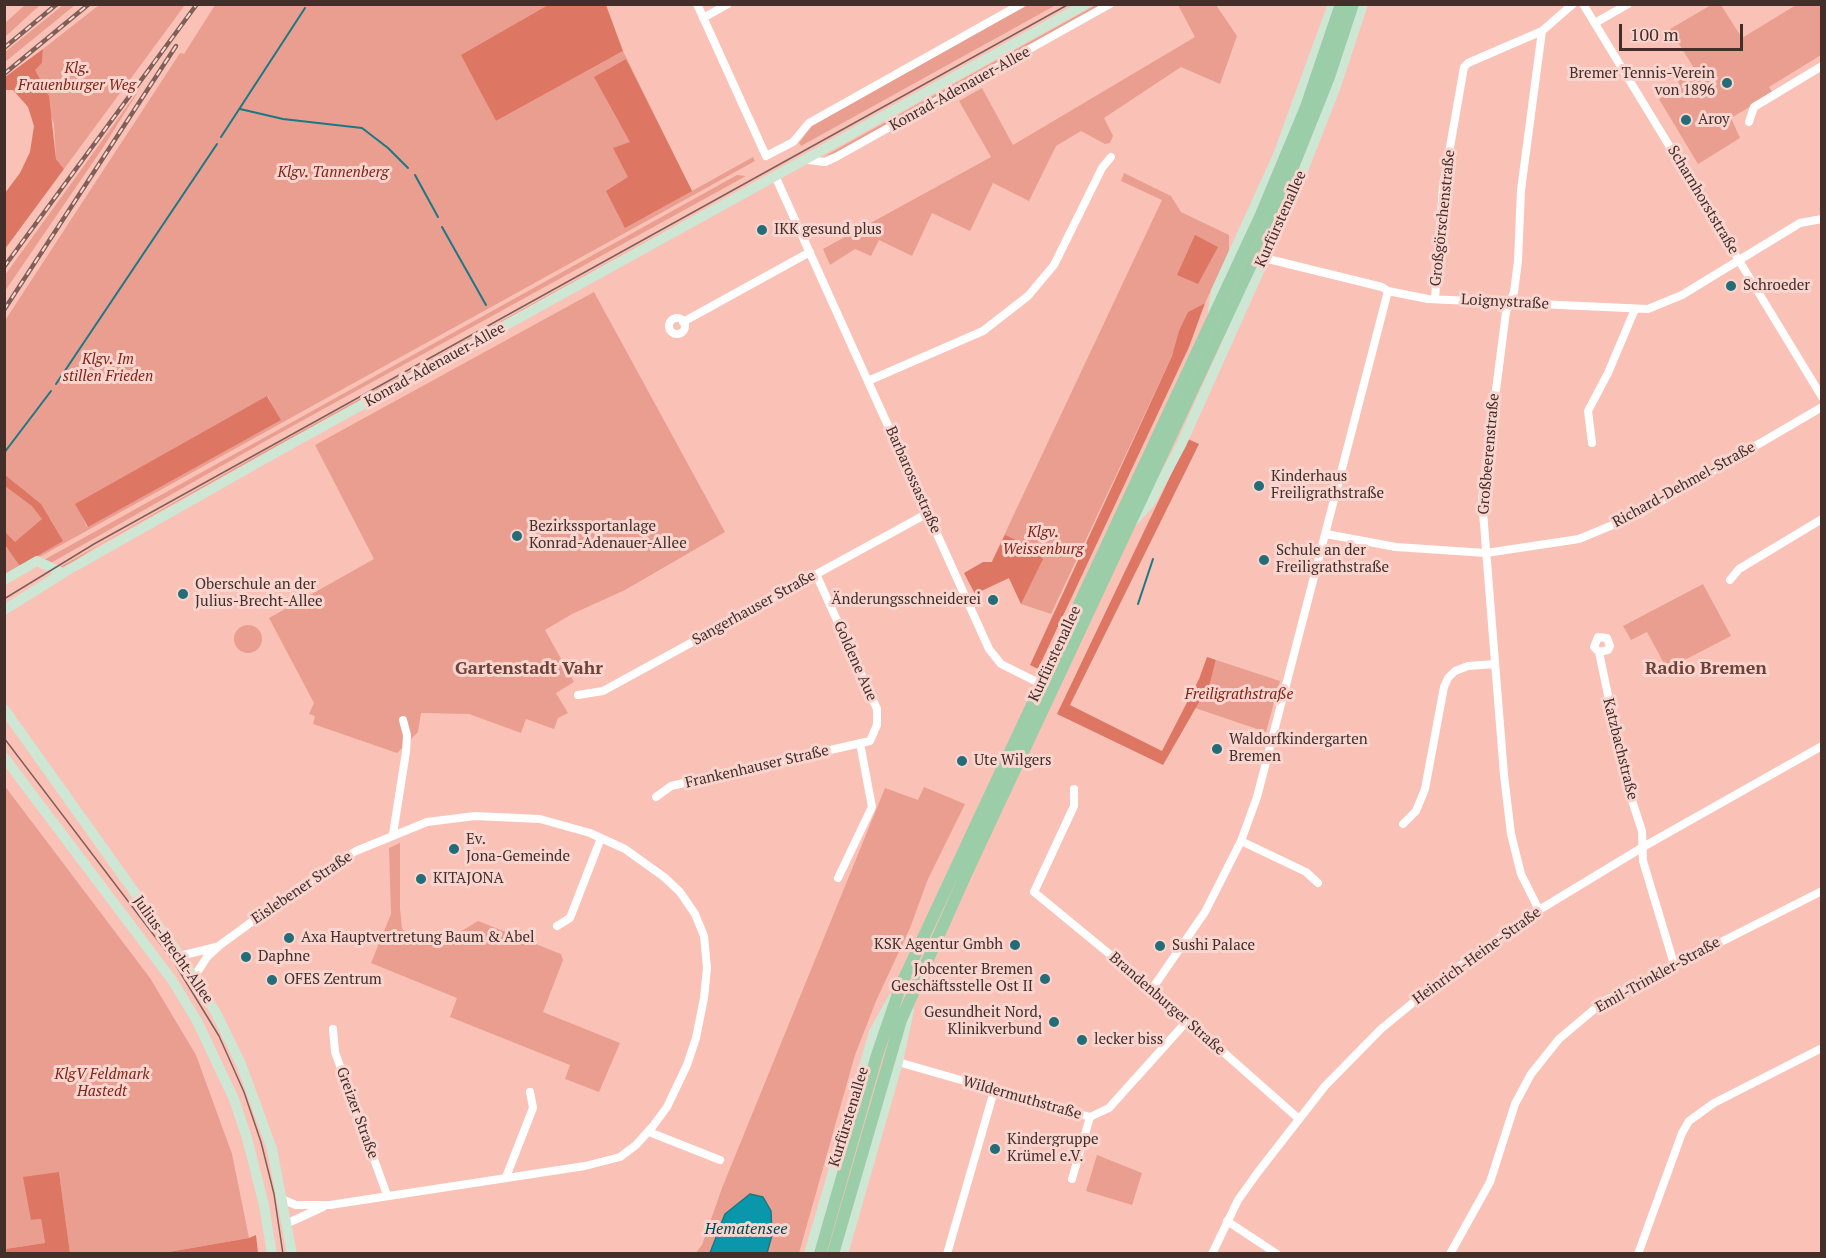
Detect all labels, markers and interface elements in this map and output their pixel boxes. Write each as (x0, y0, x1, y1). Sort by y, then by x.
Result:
scale bar (1622, 12, 1746, 50)
text: 100 m (1630, 22, 1679, 46)
street label: Konrad-Adenauer-Allee (887, 43, 1033, 135)
park label: Klg. Frauenburger Weg (18, 60, 136, 95)
place label: Bremer Tennis-Verein von 1896 (1569, 65, 1715, 100)
marker: Bremer Tennis-Verein von 1896 (1720, 76, 1734, 90)
place label: Aroy (1698, 111, 1730, 129)
marker: Aroy (1679, 113, 1693, 127)
street label: Scharnhorststraße (1663, 142, 1743, 258)
street label: Großgörschenstraße (1427, 149, 1459, 287)
park label: Klgv. Tannenberg (277, 164, 389, 182)
street label: Kurfürstenallee (1252, 168, 1310, 270)
place label: IKK gesund plus (774, 221, 882, 239)
marker: IKK gesund plus (755, 223, 769, 237)
place label: Schroeder (1743, 277, 1810, 295)
marker: Schroeder (1724, 279, 1738, 293)
street label: Loignystraße (1461, 291, 1549, 313)
street label: Konrad-Adenauer-Allee (362, 319, 508, 411)
park label: Klgv. Im stillen Frieden (63, 351, 153, 386)
street label: Großbeerenstraße (1475, 392, 1503, 516)
street label: Barbarossastraße (881, 424, 945, 536)
street label: Richard-Dehmel-Straße (1610, 438, 1758, 532)
place label: Kinderhaus Freiligrathstraße (1271, 468, 1384, 503)
marker: Kinderhaus Freiligrathstraße (1252, 479, 1266, 493)
place label: Bezirkssportanlage Konrad-Adenauer-Allee (529, 518, 687, 553)
park label: Klgv. Weissenburg (1002, 524, 1084, 559)
marker: Bezirkssportanlage Konrad-Adenauer-Allee (510, 529, 524, 543)
place label: Schule an der Freiligrathstraße (1276, 542, 1389, 577)
marker: Schule an der Freiligrathstraße (1257, 553, 1271, 567)
street label: Sangerhauser Straße (689, 567, 819, 649)
place label: Oberschule an der Julius-Brecht-Allee (195, 576, 323, 611)
marker: Oberschule an der Julius-Brecht-Allee (176, 587, 190, 601)
place label: Änderungsschneiderei (831, 591, 981, 609)
marker: Änderungsschneiderei (986, 593, 1000, 607)
street label: Kurfürstenallee (1025, 603, 1085, 705)
street label: Goldene Aue (829, 618, 881, 704)
district label: Gartenstadt Vahr (455, 658, 603, 680)
district label: Radio Bremen (1645, 658, 1767, 680)
park label: Freiligrathstraße (1185, 686, 1293, 704)
street label: Katzbachstraße (1599, 696, 1641, 802)
place label: Waldorfkindergarten Bremen (1229, 731, 1368, 766)
street label: Frankenhauser Straße (683, 742, 831, 792)
marker: Waldorfkindergarten Bremen (1210, 742, 1224, 756)
place label: Ute Wilgers (974, 752, 1052, 770)
marker: Ute Wilgers (955, 754, 969, 768)
place label: Ev. Jona-Gemeinde (466, 831, 570, 866)
marker: Ev. Jona-Gemeinde (447, 842, 461, 856)
street label: Eislebener Straße (248, 848, 356, 928)
place label: KITAJONA (433, 870, 504, 888)
marker: KITAJONA (414, 872, 428, 886)
street label: Julius-Brecht-Allee (129, 893, 217, 1007)
street label: Heinrich-Heine-Straße (1409, 903, 1545, 1009)
place label: Axa Hauptvertretung Baum & Abel (301, 929, 535, 947)
marker: Axa Hauptvertretung Baum & Abel (282, 931, 296, 945)
street label: Emil-Trinkler-Straße (1593, 933, 1723, 1017)
place label: KSK Agentur Gmbh (874, 936, 1003, 954)
place label: Sushi Palace (1172, 937, 1255, 955)
marker: KSK Agentur Gmbh (1008, 938, 1022, 952)
marker: Sushi Palace (1153, 939, 1167, 953)
place label: Daphne (258, 948, 310, 966)
street label: Brandenburger Straße (1105, 949, 1229, 1059)
marker: Daphne (239, 950, 253, 964)
place label: Jobcenter Bremen Geschäftsstelle Ost II (891, 961, 1033, 996)
place label: OFES Zentrum (284, 971, 382, 989)
marker: Jobcenter Bremen Geschäftsstelle Ost II (1038, 972, 1052, 986)
marker: OFES Zentrum (265, 973, 279, 987)
place label: Gesundheit Nord, Klinikverbund (924, 1004, 1042, 1039)
marker: Gesundheit Nord, Klinikverbund (1047, 1015, 1061, 1029)
place label: lecker biss (1094, 1031, 1163, 1049)
marker: lecker biss (1075, 1033, 1089, 1047)
street label: Greizer Straße (332, 1065, 382, 1161)
street label: Kurfürstenallee (825, 1065, 873, 1169)
park label: KlgV Feldmark Hastedt (55, 1066, 149, 1101)
street label: Wildermuthstraße (960, 1072, 1084, 1124)
place label: Kindergruppe Krümel e.V. (1007, 1131, 1099, 1166)
marker: Kindergruppe Krümel e.V. (988, 1142, 1002, 1156)
water label: Hematensee (705, 1219, 787, 1239)

